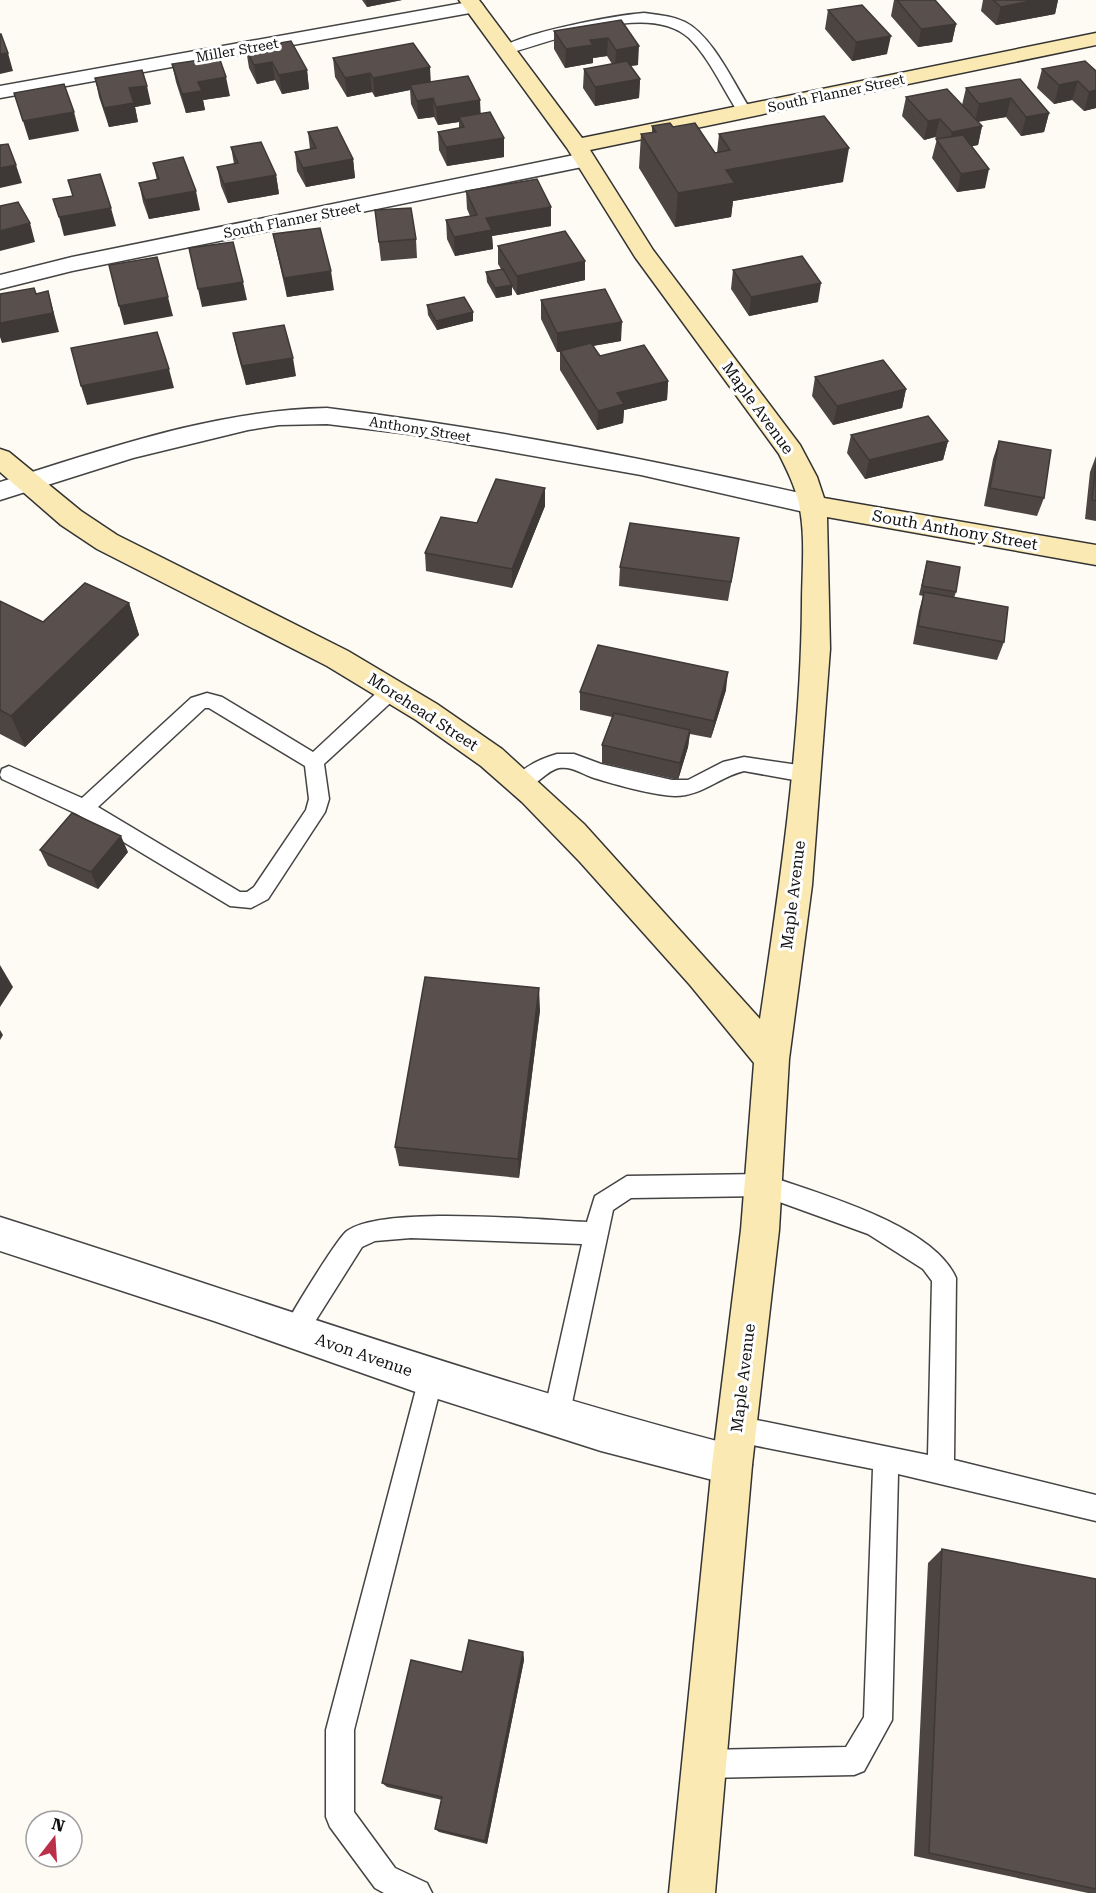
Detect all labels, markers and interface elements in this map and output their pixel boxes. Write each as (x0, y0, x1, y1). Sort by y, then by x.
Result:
street label: Miller Street (194, 35, 280, 65)
street label: South Flanner Street (766, 71, 906, 115)
street label: South Flanner Street (222, 199, 362, 241)
street label: Maple Avenue (718, 358, 798, 458)
street label: Anthony Street (368, 413, 472, 445)
street label: South Anthony Street (871, 506, 1039, 554)
street label: Morehead Street (364, 669, 482, 755)
street label: Maple Avenue (777, 839, 809, 950)
street label: Maple Avenue (727, 1322, 759, 1433)
street label: Avon Avenue (313, 1330, 415, 1381)
north arrow (24, 1809, 84, 1869)
text: N (50, 1814, 67, 1836)

